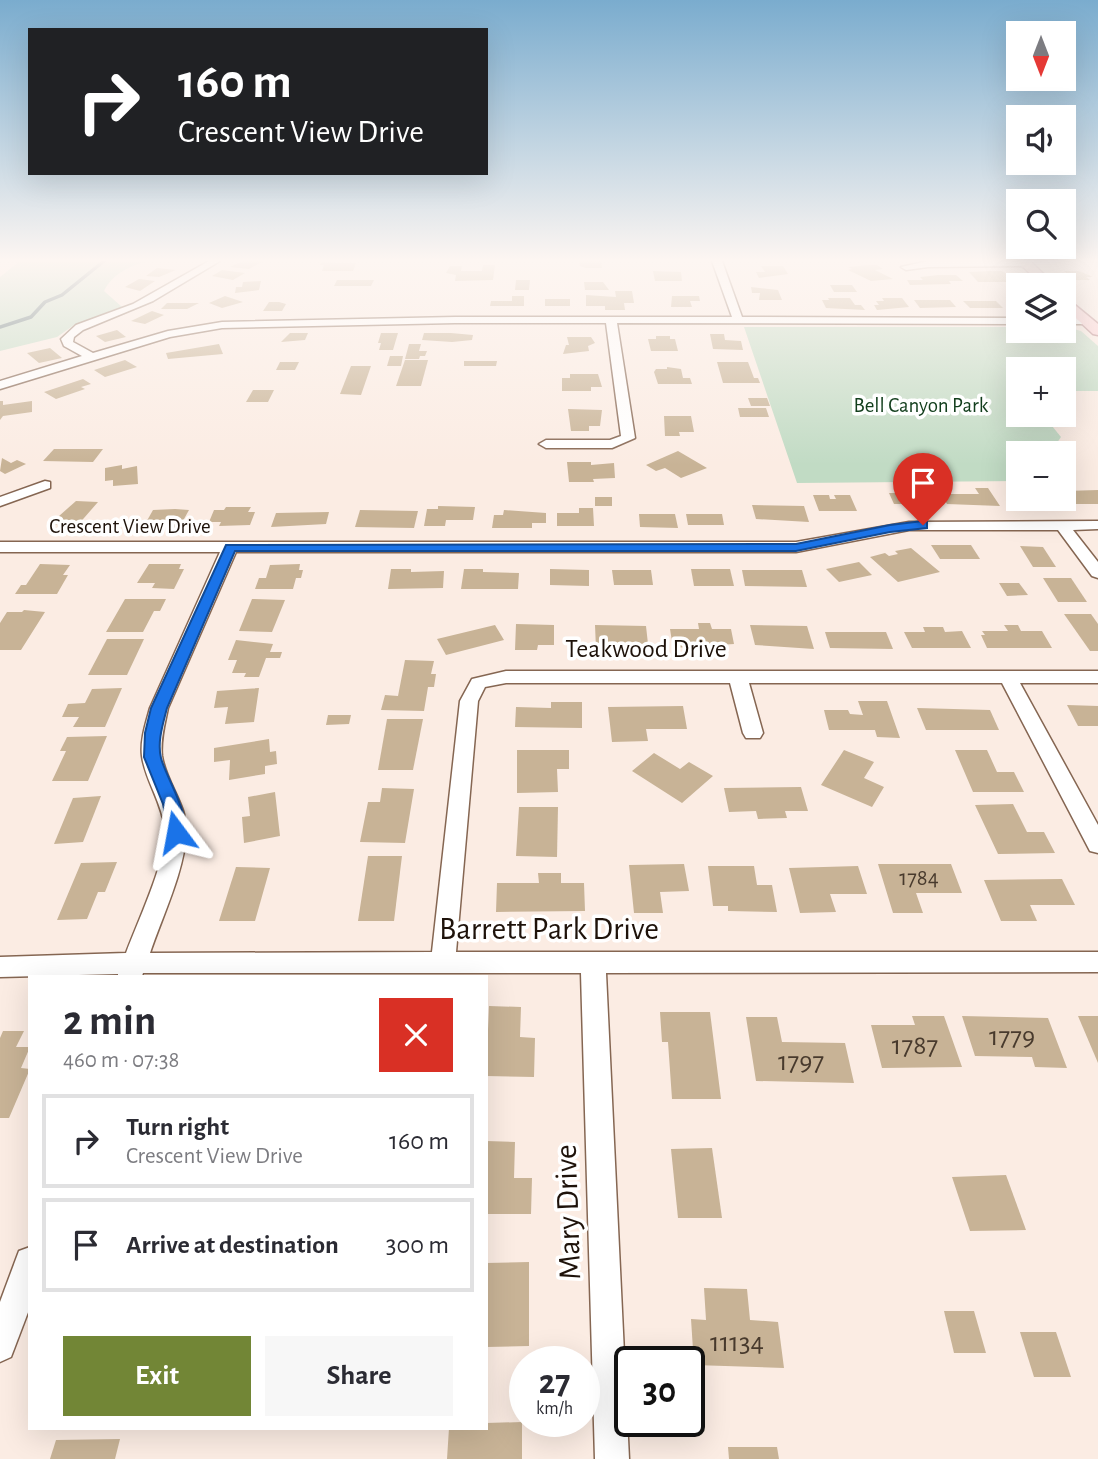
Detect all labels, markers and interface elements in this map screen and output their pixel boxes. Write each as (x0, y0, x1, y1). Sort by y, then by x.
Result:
north arrow (1006, 21, 1076, 91)
map controls (1006, 21, 1076, 511)
icon: right (63, 56, 154, 147)
text: 160 m (178, 58, 292, 107)
button: sound (1006, 105, 1076, 175)
text: Crescent View Drive (178, 116, 424, 148)
button: search (1006, 189, 1076, 259)
button: layers (1006, 273, 1076, 343)
button: + (1006, 357, 1076, 427)
park label: Bell Canyon Park (854, 395, 989, 416)
button: − (1006, 441, 1076, 511)
pin (893, 453, 953, 525)
icon: arrive (904, 464, 942, 502)
street label: Crescent View Drive (49, 516, 211, 537)
street label: Teakwood Drive (565, 636, 727, 662)
position arrow (139, 795, 213, 869)
house number: 1784 (899, 867, 939, 890)
street label: Barrett Park Drive (439, 913, 659, 945)
button: close (379, 998, 453, 1072)
text: 2 min (63, 1000, 156, 1042)
house number: 1779 (989, 1023, 1035, 1051)
house number: 1787 (892, 1032, 938, 1060)
house number: 1797 (778, 1048, 824, 1076)
text: 460 m · 07:38 (63, 1049, 179, 1072)
text: Turn right (126, 1114, 229, 1140)
icon: right (67, 1122, 105, 1160)
text: 160 m (389, 1128, 449, 1154)
street label: Mary Drive (550, 1144, 586, 1280)
text: Crescent View Drive (126, 1145, 303, 1168)
icon: arrive (67, 1226, 105, 1264)
text: Arrive at destination (126, 1232, 339, 1258)
text: 300 m (386, 1232, 449, 1258)
house number: 11134 (710, 1329, 764, 1357)
button: Exit (63, 1336, 251, 1416)
button: Share (265, 1336, 453, 1416)
speed limit sign: 30 (614, 1346, 705, 1437)
text: 27 (539, 1365, 570, 1400)
text: km/h (536, 1400, 573, 1418)

